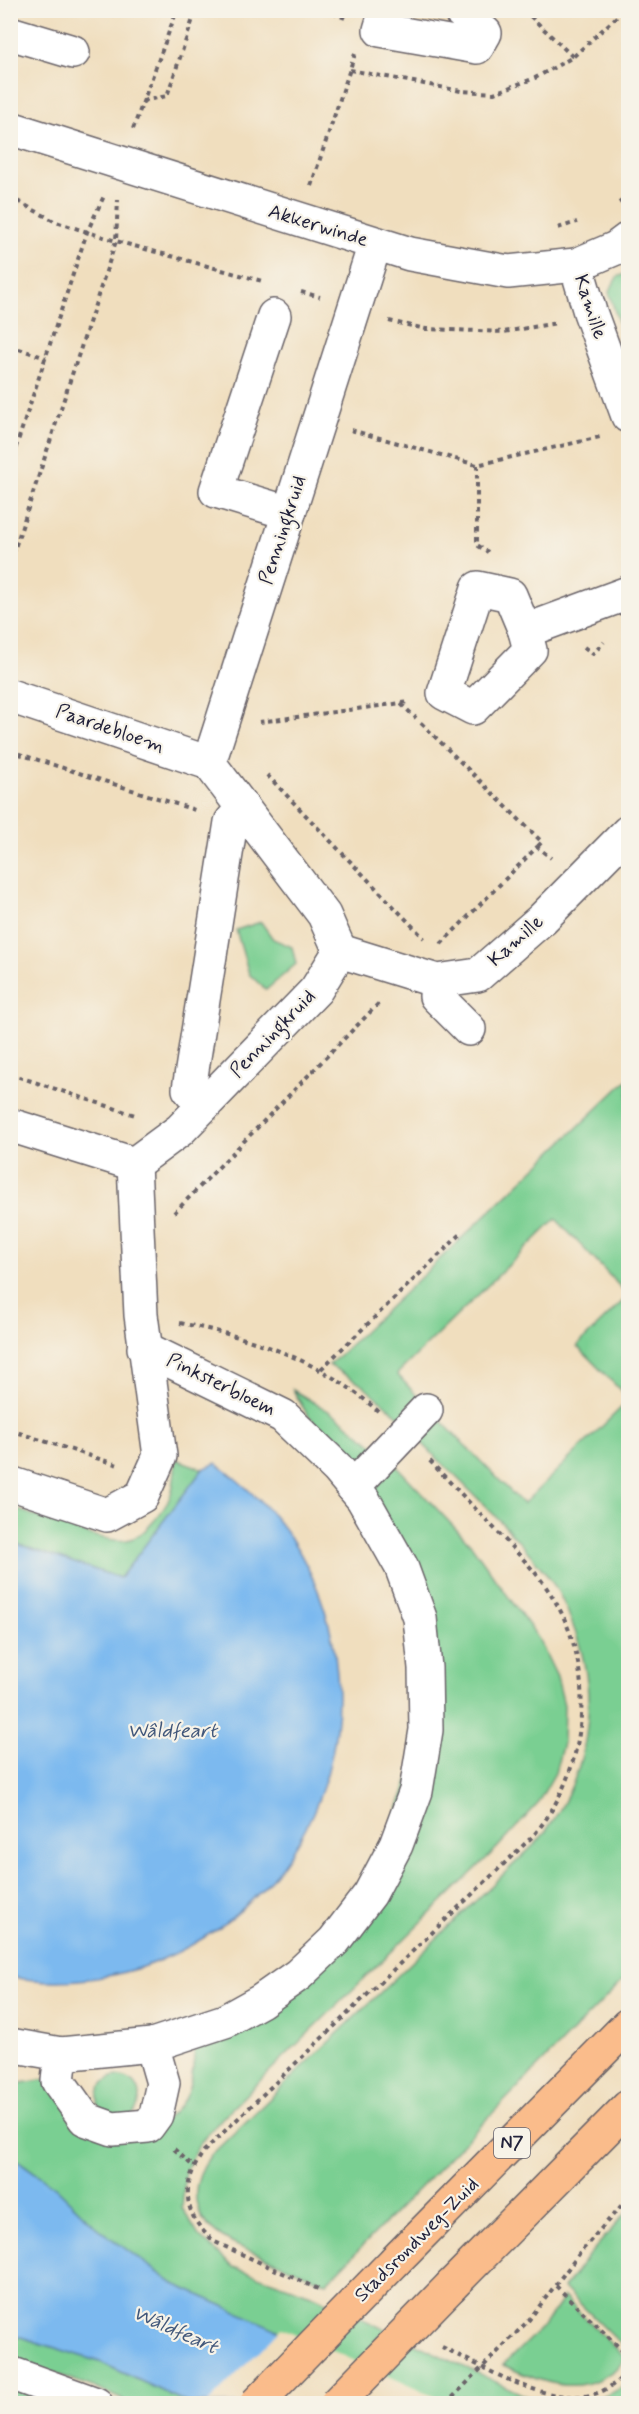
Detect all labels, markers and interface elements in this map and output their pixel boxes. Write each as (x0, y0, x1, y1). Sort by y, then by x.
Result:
street label: Akkerwinde (265, 198, 371, 254)
street label: Kamille (567, 271, 613, 343)
street label: Penningkruid (253, 472, 315, 589)
street label: Paardebloem (52, 698, 168, 760)
street label: Kamille (482, 909, 550, 973)
street label: Penningkruid (224, 984, 323, 1085)
street label: Pinksterbloem (162, 1347, 280, 1423)
water label: Wâldfeart (127, 1717, 219, 1745)
road number: N7 (494, 2128, 530, 2158)
street label: Stadsrondweg-Zuid (349, 2172, 485, 2308)
water label: Wâldfeart (128, 2299, 224, 2362)

